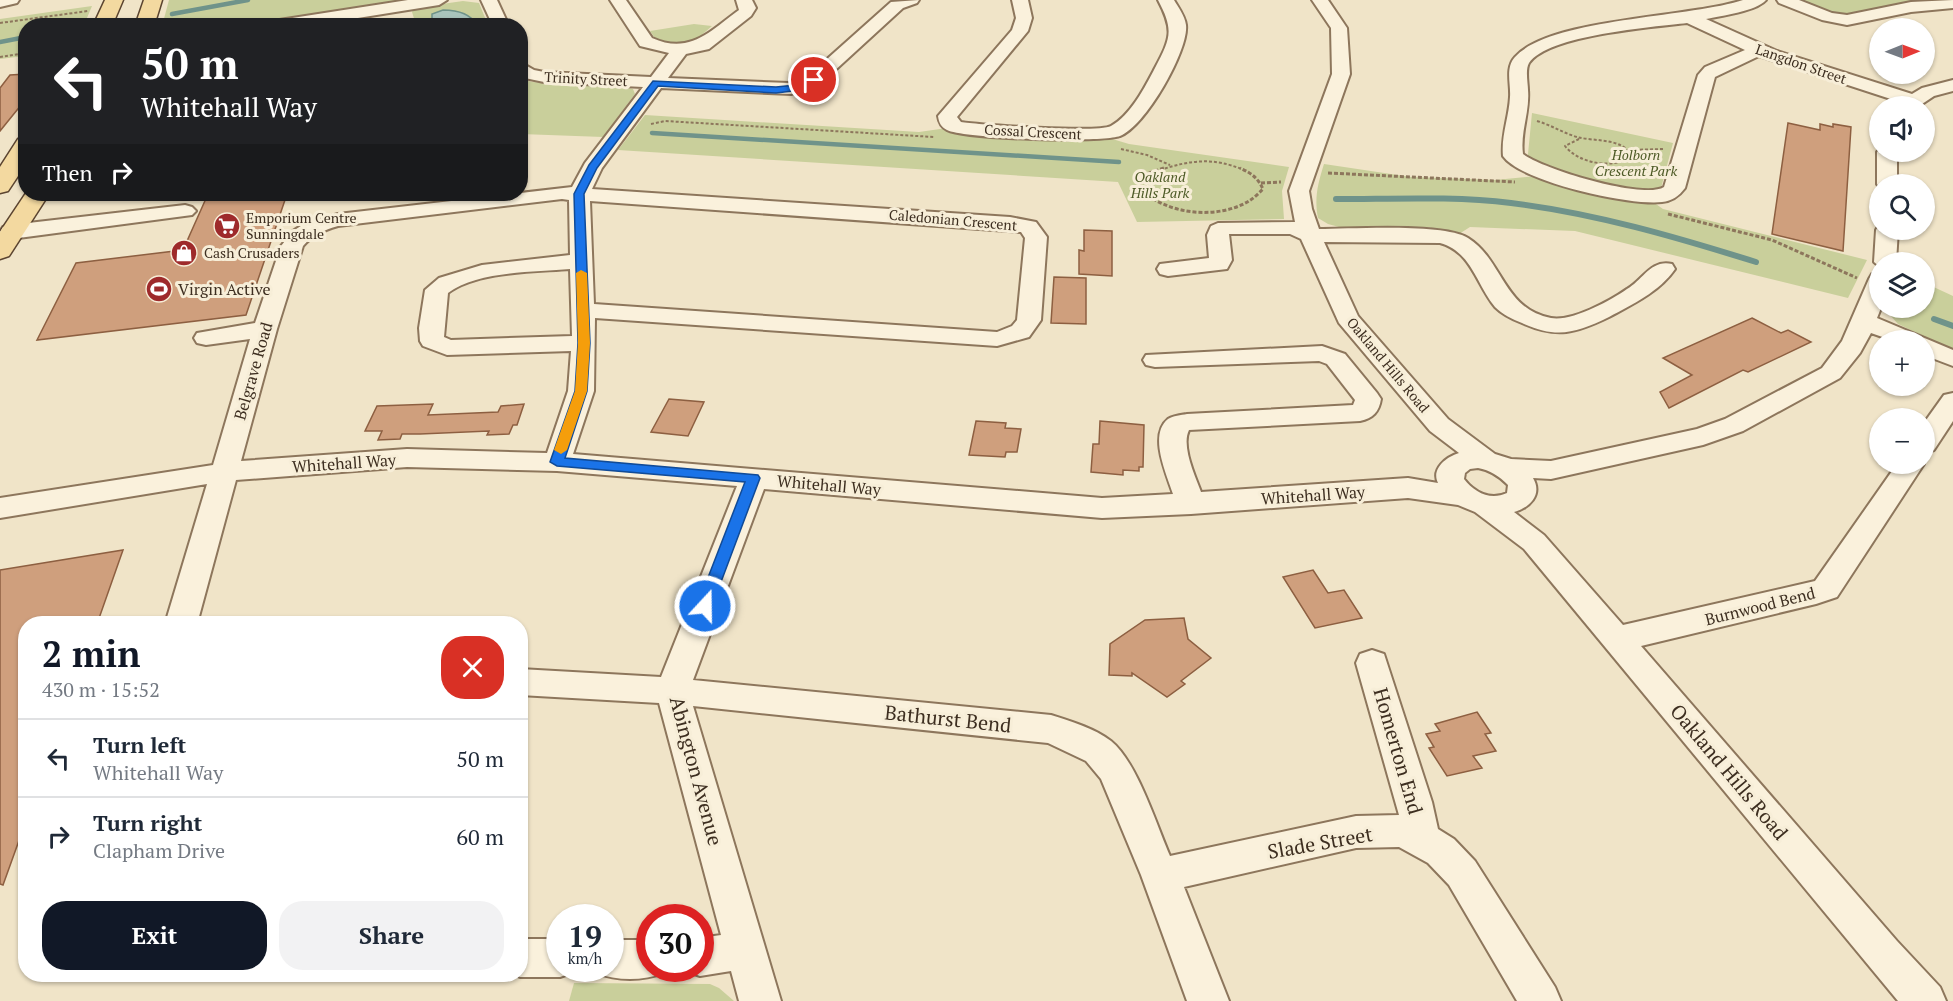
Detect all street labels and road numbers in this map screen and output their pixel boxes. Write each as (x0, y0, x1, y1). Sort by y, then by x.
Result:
street label: Langdon Street (1753, 39, 1850, 88)
street label: Trinity Street (544, 67, 629, 90)
street label: Cossal Crescent (984, 119, 1083, 144)
street label: Caledonian Crescent (888, 204, 1019, 235)
street label: Oakland Hills Road (1343, 313, 1434, 417)
street label: Belgrave Road (229, 319, 277, 422)
street label: Whitehall Way (291, 448, 398, 478)
street label: Whitehall Way (776, 470, 883, 501)
street label: Whitehall Way (1260, 480, 1367, 510)
street label: Burnwood Bend (1703, 582, 1818, 630)
street label: Homerton End (1368, 684, 1429, 817)
street label: Abington Avenue (664, 693, 729, 848)
street label: Bathurst Bend (883, 698, 1013, 739)
street label: Oakland Hills Road (1664, 698, 1794, 845)
street label: Slade Street (1265, 820, 1375, 865)

